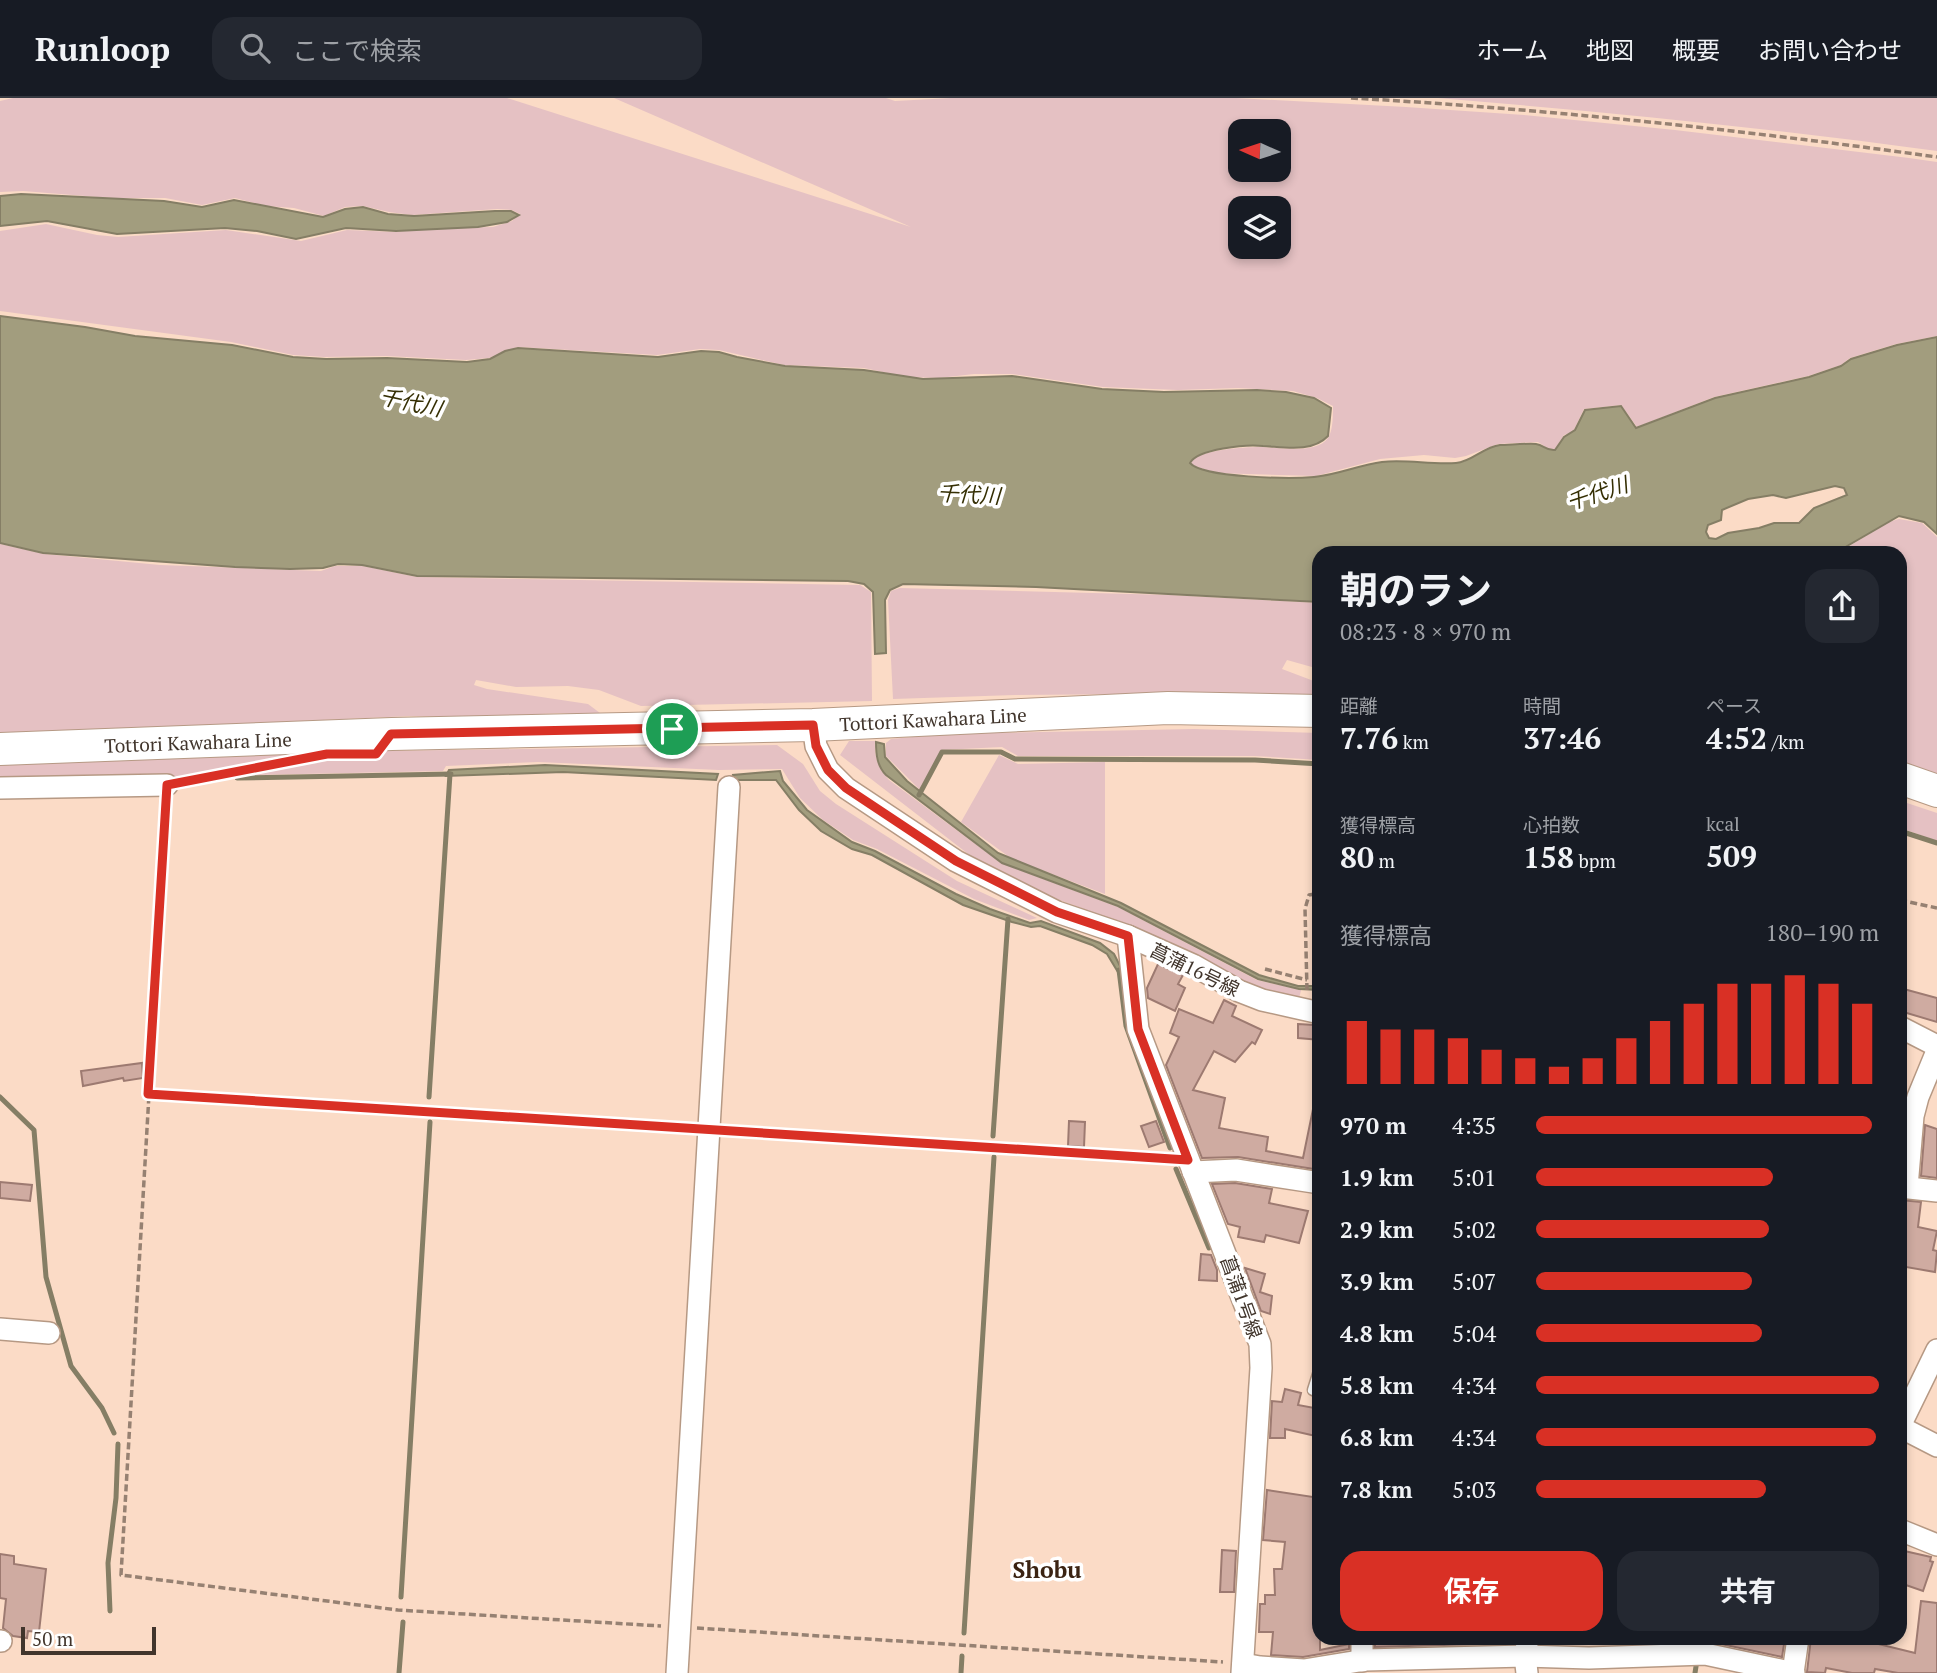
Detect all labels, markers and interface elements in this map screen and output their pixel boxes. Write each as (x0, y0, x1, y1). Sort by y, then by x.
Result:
search box (212, 17, 702, 80)
text: Runloop (35, 27, 170, 70)
icon: search (236, 29, 274, 67)
text: ここで検索 (292, 33, 422, 67)
text: ホーム (1477, 34, 1548, 66)
text: 地図 (1586, 34, 1634, 66)
text: 概要 (1672, 34, 1720, 66)
text: お問い合わせ (1758, 34, 1902, 66)
north arrow (1228, 119, 1292, 182)
map controls (1228, 119, 1291, 259)
button: layers (1228, 196, 1291, 259)
water label: 千代川 (377, 382, 447, 423)
water label: 千代川 (1563, 469, 1633, 516)
water label: 千代川 (937, 478, 1003, 510)
text: 朝のラン (1340, 565, 1492, 615)
button: share (1805, 569, 1879, 643)
text: 08:23 · 8 × 970 m (1340, 616, 1511, 647)
text: 距離 (1340, 693, 1378, 718)
text: 時間 (1523, 693, 1561, 718)
text: ペース (1706, 693, 1762, 718)
pin (642, 699, 702, 759)
street label: Tottori Kawahara Line (839, 702, 1027, 736)
icon: arrive (653, 710, 691, 748)
text: 7.76 (1340, 718, 1398, 758)
text: 37:46 (1523, 718, 1601, 758)
text: 4:52 (1706, 718, 1767, 758)
street label: Tottori Kawahara Line (104, 726, 292, 758)
text: km (1398, 729, 1429, 754)
text: /km (1767, 729, 1805, 754)
text: kcal (1706, 811, 1740, 836)
text: 獲得標高 (1340, 812, 1416, 837)
text: 心拍数 (1523, 812, 1580, 837)
text: 509 (1706, 836, 1757, 876)
text: 80 (1340, 837, 1374, 877)
text: 158 (1523, 837, 1574, 877)
text: m (1374, 848, 1395, 873)
text: bpm (1574, 848, 1616, 873)
text: 180–190 m (1766, 917, 1879, 948)
text: 獲得標高 (1340, 920, 1432, 951)
street label: 菖蒲16号線 (1146, 937, 1244, 1001)
text: 970 m (1340, 1110, 1406, 1141)
text: 4:35 (1452, 1110, 1496, 1141)
text: 1.9 km (1340, 1162, 1414, 1193)
text: 5:01 (1452, 1162, 1496, 1193)
text: 2.9 km (1340, 1214, 1414, 1245)
text: 5:02 (1452, 1214, 1496, 1245)
street label: 菖蒲1号線 (1216, 1252, 1268, 1342)
text: 3.9 km (1340, 1266, 1414, 1297)
text: 5:07 (1452, 1266, 1496, 1297)
text: 4.8 km (1340, 1318, 1414, 1349)
text: 5:04 (1452, 1318, 1496, 1349)
text: 5.8 km (1340, 1370, 1414, 1401)
text: 4:34 (1452, 1370, 1496, 1401)
text: 6.8 km (1340, 1422, 1414, 1453)
text: 4:34 (1452, 1422, 1496, 1453)
text: 7.8 km (1340, 1474, 1412, 1505)
text: 5:03 (1452, 1474, 1496, 1505)
button: 保存 (1340, 1551, 1603, 1631)
button: 共有 (1617, 1551, 1879, 1631)
district label: Shobu (1012, 1554, 1082, 1585)
scale bar (21, 1624, 156, 1656)
text: 50 m (32, 1626, 73, 1651)

